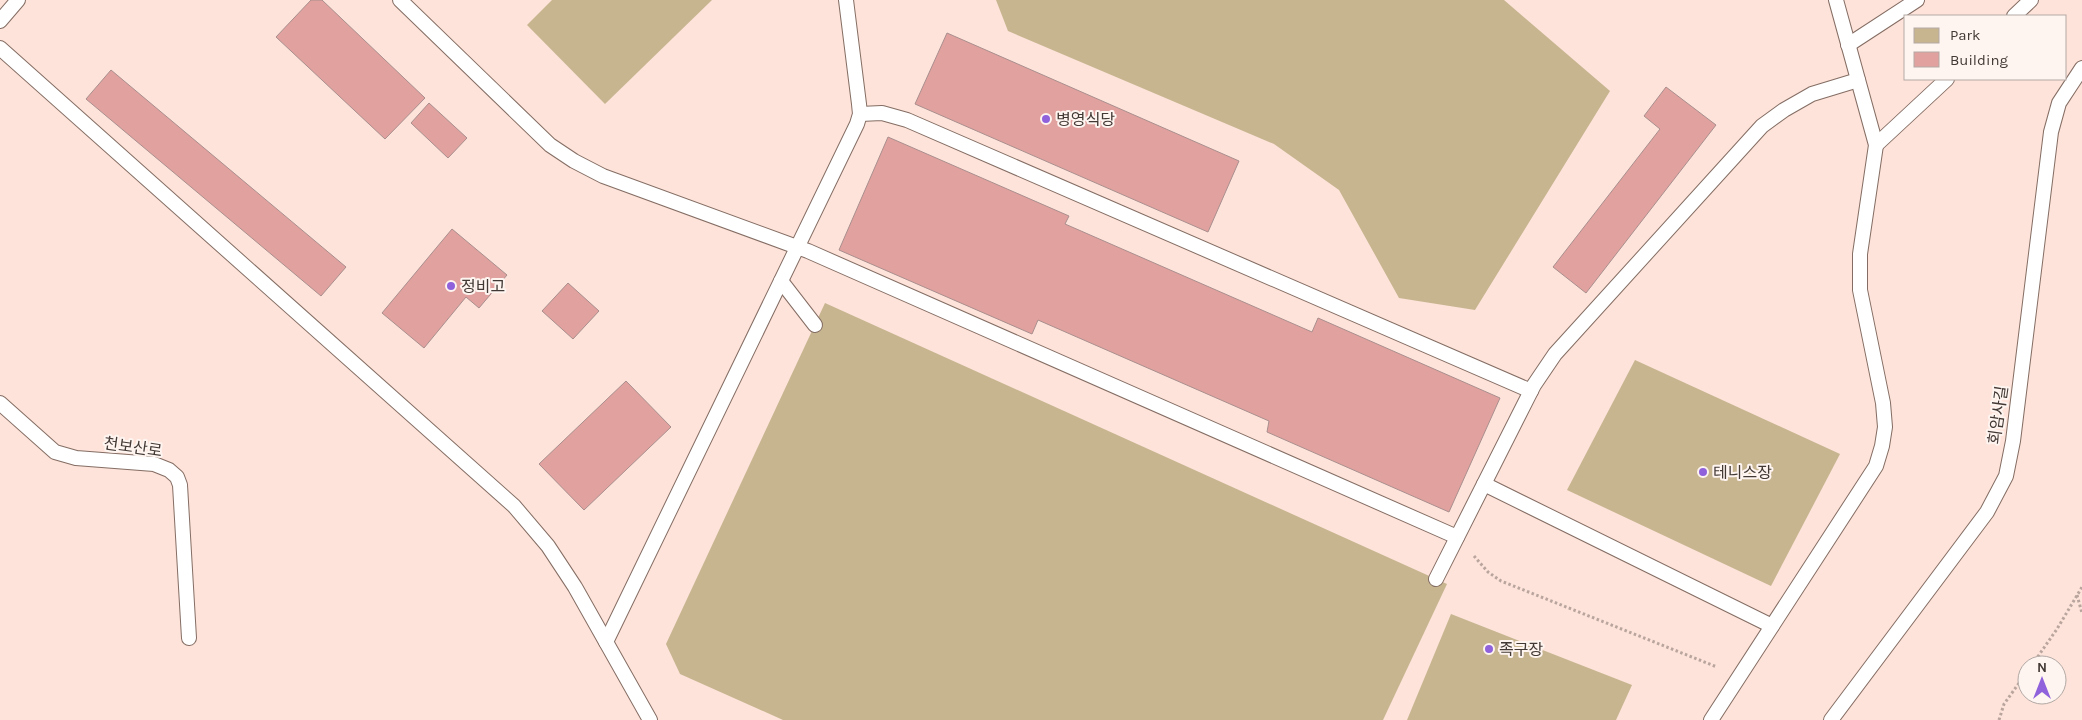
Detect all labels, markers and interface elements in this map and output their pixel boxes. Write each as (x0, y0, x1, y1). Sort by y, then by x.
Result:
legend (1904, 15, 2067, 80)
text: Park (1950, 26, 1980, 44)
text: Building (1950, 51, 2008, 69)
place label: 병영식당 (1056, 110, 1115, 129)
marker: 병영식당 (1040, 113, 1052, 125)
place label: 정비고 (461, 277, 505, 296)
marker: 정비고 (445, 280, 457, 292)
street label: 회암사길 (1984, 385, 2012, 445)
street label: 천보산로 (103, 433, 164, 461)
place label: 테니스장 (1713, 463, 1772, 482)
marker: 테니스장 (1697, 466, 1709, 478)
place label: 족구장 (1499, 640, 1543, 659)
marker: 족구장 (1483, 643, 1495, 655)
north arrow (2017, 655, 2067, 705)
text: N (2037, 659, 2047, 676)

